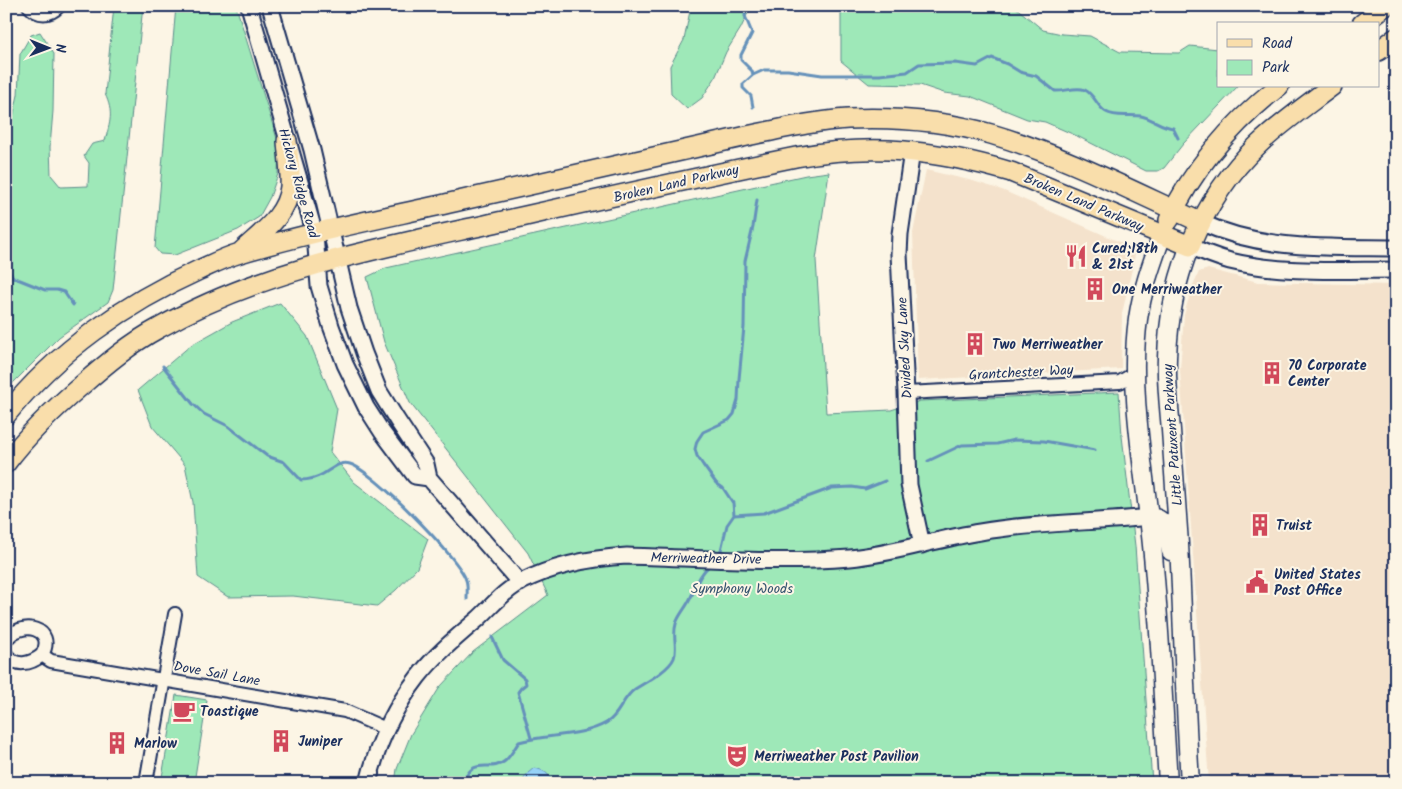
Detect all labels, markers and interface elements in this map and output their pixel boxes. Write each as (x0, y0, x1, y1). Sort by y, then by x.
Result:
north arrow (22, 22, 72, 72)
legend (1217, 22, 1380, 88)
text: Road (1262, 32, 1293, 56)
text: N (49, 44, 71, 53)
text: Park (1262, 56, 1290, 80)
street label: Hickory Ridge Road (272, 126, 325, 242)
street label: Broken Land Parkway (611, 159, 741, 209)
street label: Broken Land Parkway (1020, 168, 1147, 238)
place label: Cured;18th & 21st (1092, 238, 1158, 276)
restaurant icon: Cured;18th & 21st (1063, 243, 1089, 269)
building icon: One Merriweather (1082, 276, 1108, 302)
place label: One Merriweather (1112, 279, 1223, 301)
street label: Divided Sky Lane (891, 296, 919, 399)
building icon: Two Merriweather (962, 331, 988, 357)
place label: Two Merriweather (992, 334, 1103, 356)
place label: 70 Corporate Center (1288, 355, 1367, 393)
street label: Grantchester Way (968, 359, 1074, 387)
building icon: 70 Corporate Center (1259, 360, 1285, 386)
street label: Little Patuxent Parkway (1157, 363, 1189, 507)
building icon: Truist (1247, 512, 1273, 538)
place label: Truist (1276, 515, 1313, 537)
street label: Merriweather Drive (650, 547, 762, 571)
place label: United States Post Office (1274, 564, 1361, 602)
public building icon: United States Post Office (1244, 569, 1270, 595)
park label: Symphony Woods (691, 578, 793, 600)
street label: Dove Sail Lane (172, 656, 263, 693)
cafe icon: Toastique (171, 698, 197, 724)
place label: Toastique (200, 701, 259, 723)
building icon: Juniper (268, 728, 294, 754)
building icon: Marlow (104, 730, 130, 756)
place label: Juniper (298, 731, 343, 753)
place label: Marlow (134, 733, 178, 755)
theatre icon: Merriweather Post Pavilion (724, 743, 750, 769)
place label: Merriweather Post Pavilion (754, 746, 919, 768)

